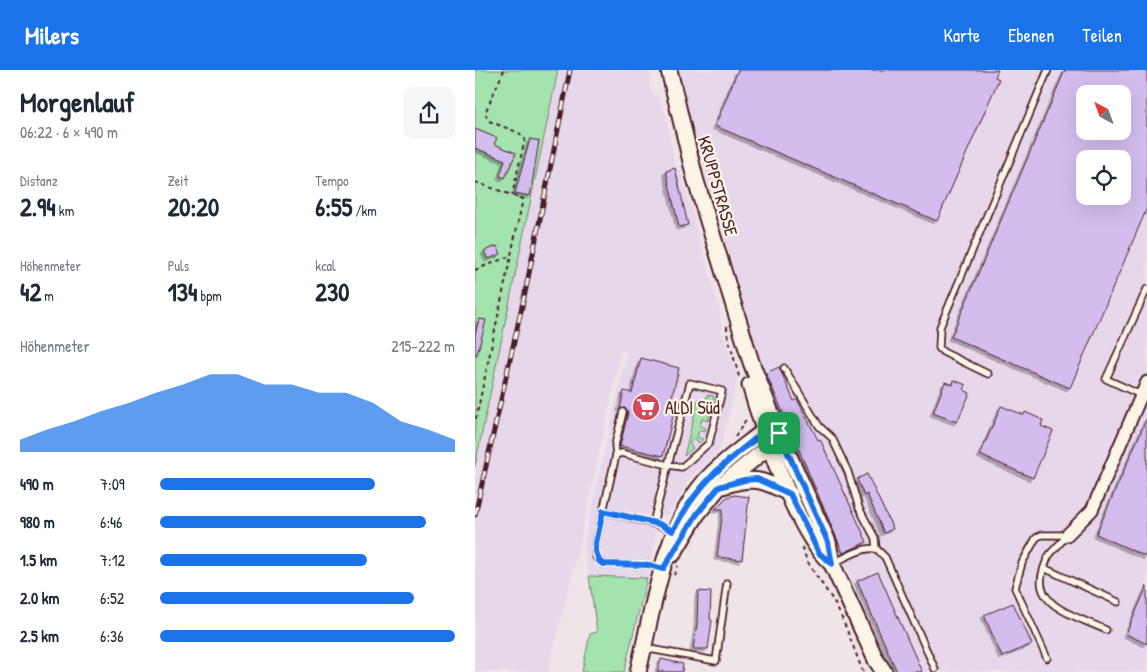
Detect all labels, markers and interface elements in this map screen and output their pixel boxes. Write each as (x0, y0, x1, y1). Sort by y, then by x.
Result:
text: Milers (25, 19, 79, 51)
text: Karte (944, 23, 980, 48)
text: Ebenen (1008, 23, 1054, 48)
text: Teilen (1082, 23, 1122, 48)
text: Morgenlauf (20, 83, 135, 121)
north arrow (1076, 85, 1131, 140)
map controls (1076, 85, 1131, 205)
button: share (403, 87, 455, 139)
text: 06:22 · 6 × 490 m (20, 121, 118, 143)
street label: KRUPPSTRASSE (692, 133, 744, 239)
button: locate (1076, 150, 1131, 205)
text: Distanz (20, 171, 58, 190)
text: Zeit (168, 171, 188, 190)
text: Tempo (315, 171, 349, 190)
text: 2.94 (20, 190, 56, 224)
text: 20:20 (168, 190, 219, 224)
text: 6:55 (315, 190, 352, 224)
text: km (56, 201, 74, 220)
text: /km (352, 201, 377, 220)
text: Höhenmeter (20, 256, 81, 275)
text: Puls (168, 256, 189, 275)
text: kcal (315, 256, 336, 275)
text: 42 (20, 275, 41, 309)
text: 134 (168, 275, 197, 309)
text: 230 (315, 275, 349, 309)
text: m (41, 286, 54, 305)
text: bpm (197, 286, 222, 305)
text: Höhenmeter (20, 335, 90, 357)
text: 215–222 m (391, 335, 455, 357)
supermarket icon: ALDI Süd (631, 392, 661, 422)
place label: ALDI Süd (665, 395, 720, 420)
pin (758, 412, 800, 454)
icon: arrive (765, 419, 793, 447)
text: 490 m (20, 473, 54, 495)
text: 7:09 (100, 473, 125, 495)
text: 980 m (20, 511, 55, 533)
text: 6:46 (100, 511, 122, 533)
text: 1.5 km (20, 549, 57, 571)
text: 7:12 (100, 549, 125, 571)
text: 2.0 km (20, 587, 59, 609)
text: 6:52 (100, 587, 124, 609)
text: 2.5 km (20, 625, 59, 647)
text: 6:36 (100, 625, 124, 647)

